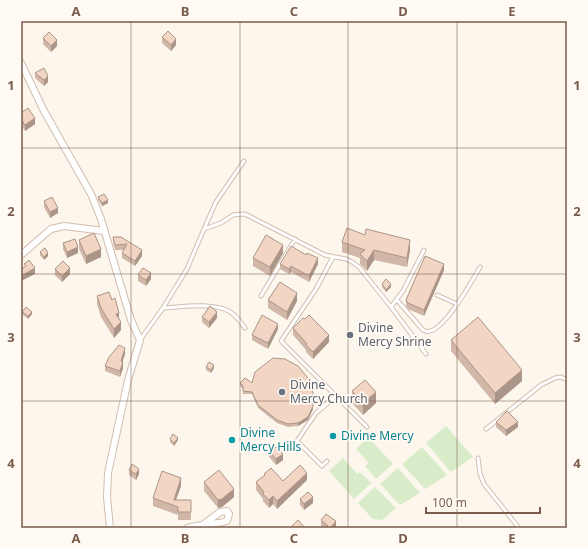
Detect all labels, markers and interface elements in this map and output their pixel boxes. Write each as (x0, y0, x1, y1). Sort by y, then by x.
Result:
text: A (72, 2, 81, 20)
text: B (181, 2, 189, 20)
text: C (290, 2, 298, 20)
text: D (398, 2, 408, 20)
text: E (508, 2, 516, 20)
text: 1 (7, 76, 15, 94)
text: 1 (573, 76, 581, 94)
text: 2 (7, 202, 15, 220)
text: 2 (573, 202, 581, 220)
place label: Divine Mercy Shrine (358, 319, 432, 350)
text: 3 (7, 328, 15, 346)
text: 3 (573, 328, 581, 346)
marker: Divine Mercy Shrine (345, 330, 355, 340)
place label: Divine Mercy Church (290, 376, 368, 407)
marker: Divine Mercy Church (277, 387, 287, 397)
place label: Divine Mercy Hills (240, 424, 302, 455)
place label: Divine Mercy (341, 427, 414, 444)
marker: Divine Mercy (328, 431, 338, 441)
marker: Divine Mercy Hills (227, 435, 237, 445)
text: 4 (7, 454, 15, 472)
text: 4 (573, 454, 581, 472)
scale bar (426, 489, 540, 515)
text: 100 m (432, 494, 467, 511)
text: A (72, 529, 81, 547)
text: B (181, 529, 189, 547)
text: C (290, 529, 298, 547)
text: D (398, 529, 408, 547)
text: E (508, 529, 516, 547)

